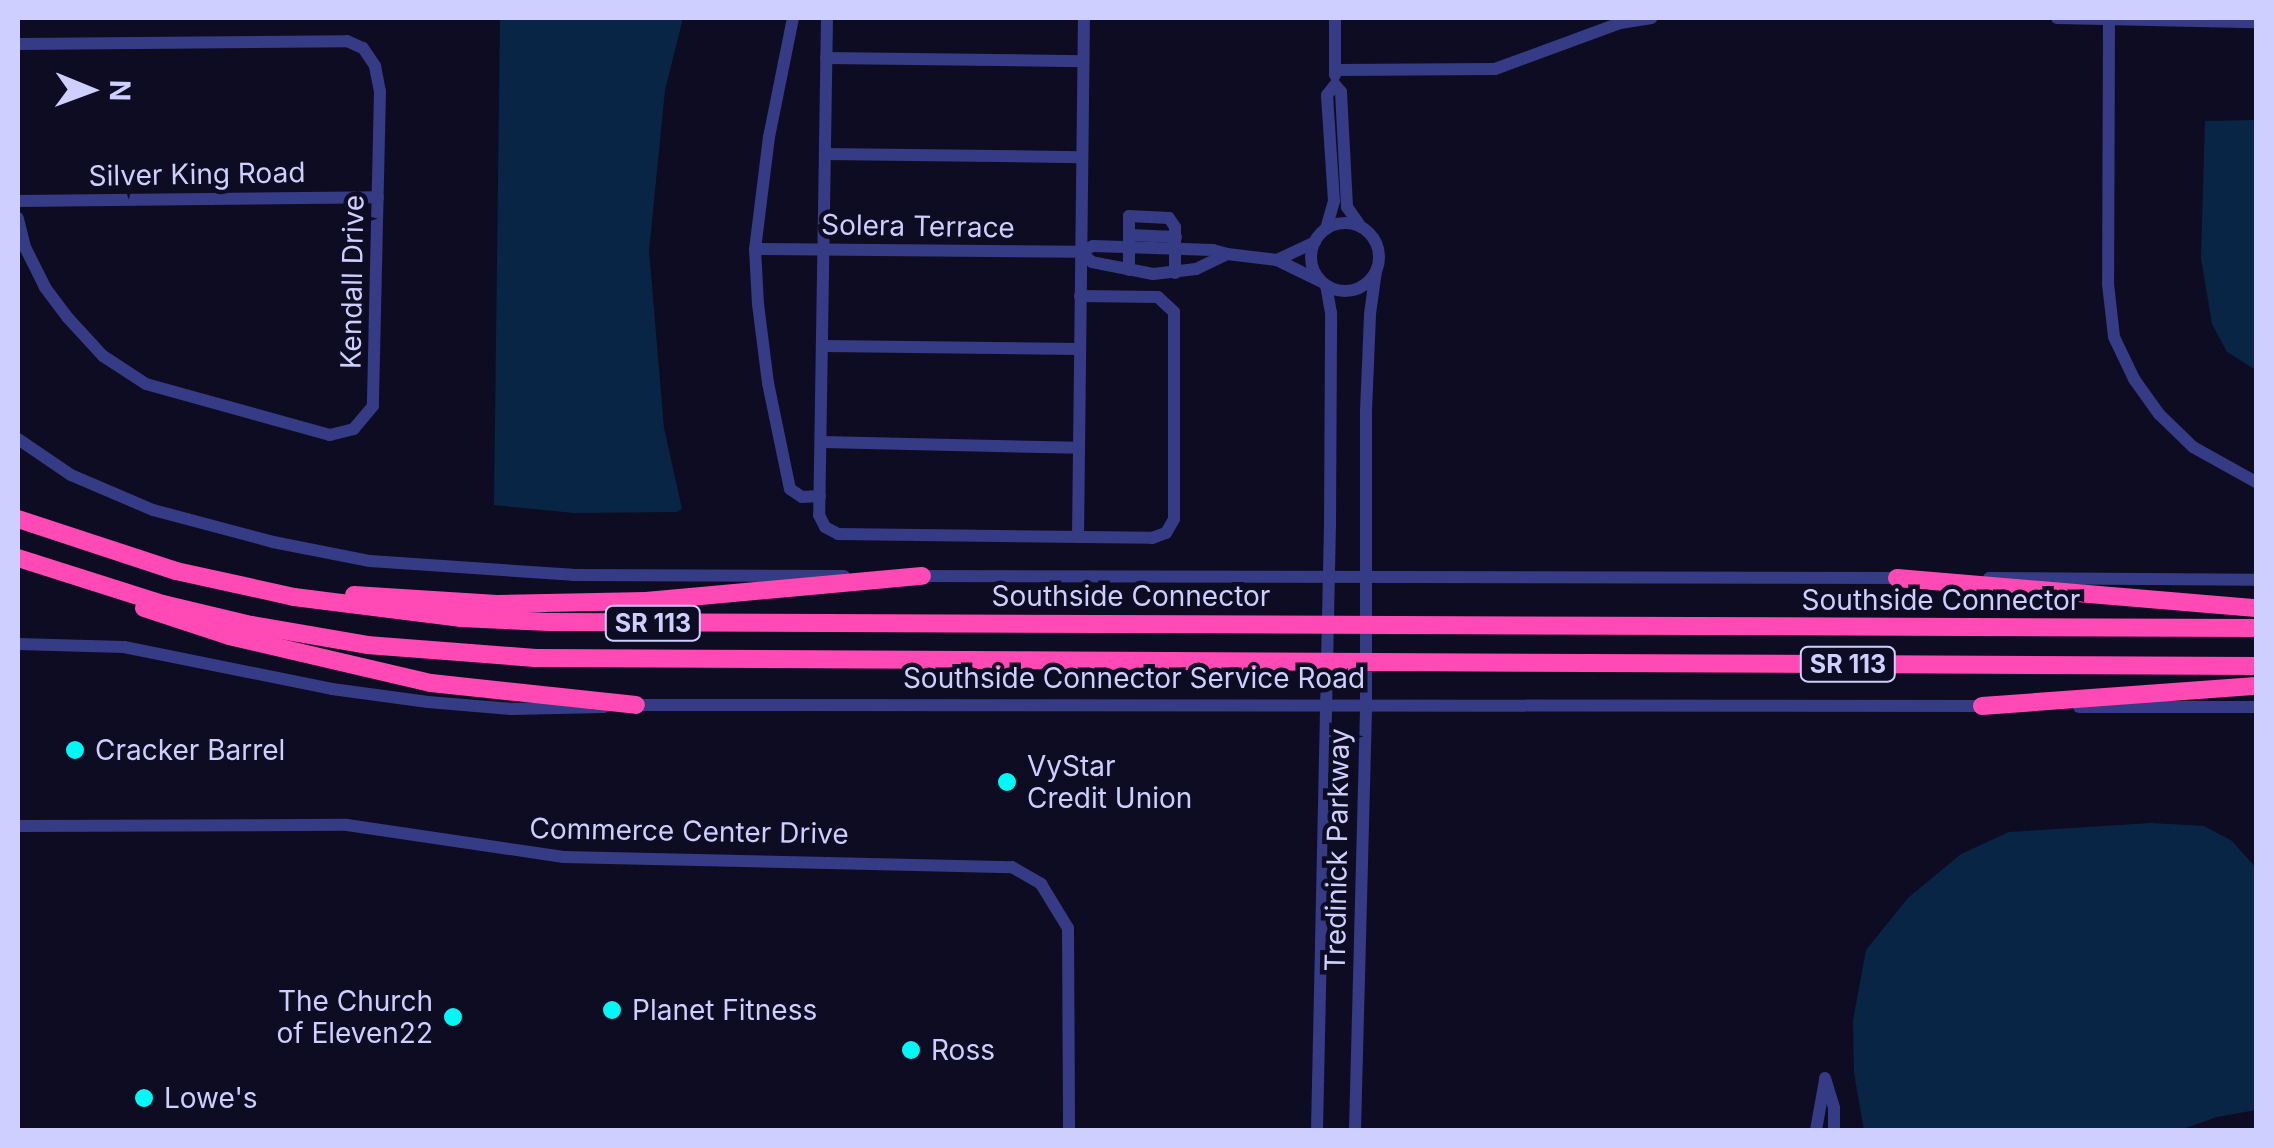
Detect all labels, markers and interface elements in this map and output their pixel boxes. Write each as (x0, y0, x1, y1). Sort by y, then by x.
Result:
north arrow (40, 40, 140, 140)
text: N (103, 80, 137, 101)
street label: Silver King Road (88, 155, 306, 193)
street label: Kendall Drive (334, 195, 370, 369)
street label: Solera Terrace (821, 208, 1015, 244)
street label: Southside Connector (992, 579, 1270, 613)
street label: Southside Connector (1802, 583, 2080, 617)
road number: SR 113 (603, 603, 703, 643)
road number: SR 113 (1798, 644, 1898, 684)
street label: Southside Connector Service Road (903, 661, 1365, 695)
street label: Tredinick Parkway (1318, 728, 1356, 972)
place label: Cracker Barrel (95, 733, 285, 767)
marker: Cracker Barrel (64, 739, 86, 761)
place label: VyStar Credit Union (1027, 749, 1192, 815)
marker: VyStar Credit Union (996, 771, 1018, 793)
street label: Commerce Center Drive (529, 811, 849, 851)
place label: The Church of Eleven22 (276, 984, 433, 1050)
place label: Planet Fitness (632, 993, 817, 1027)
marker: Planet Fitness (601, 999, 623, 1021)
marker: The Church of Eleven22 (442, 1006, 464, 1028)
place label: Ross (931, 1033, 995, 1067)
marker: Ross (900, 1039, 922, 1061)
place label: Lowe's (164, 1081, 258, 1115)
marker: Lowe's (133, 1087, 155, 1109)

